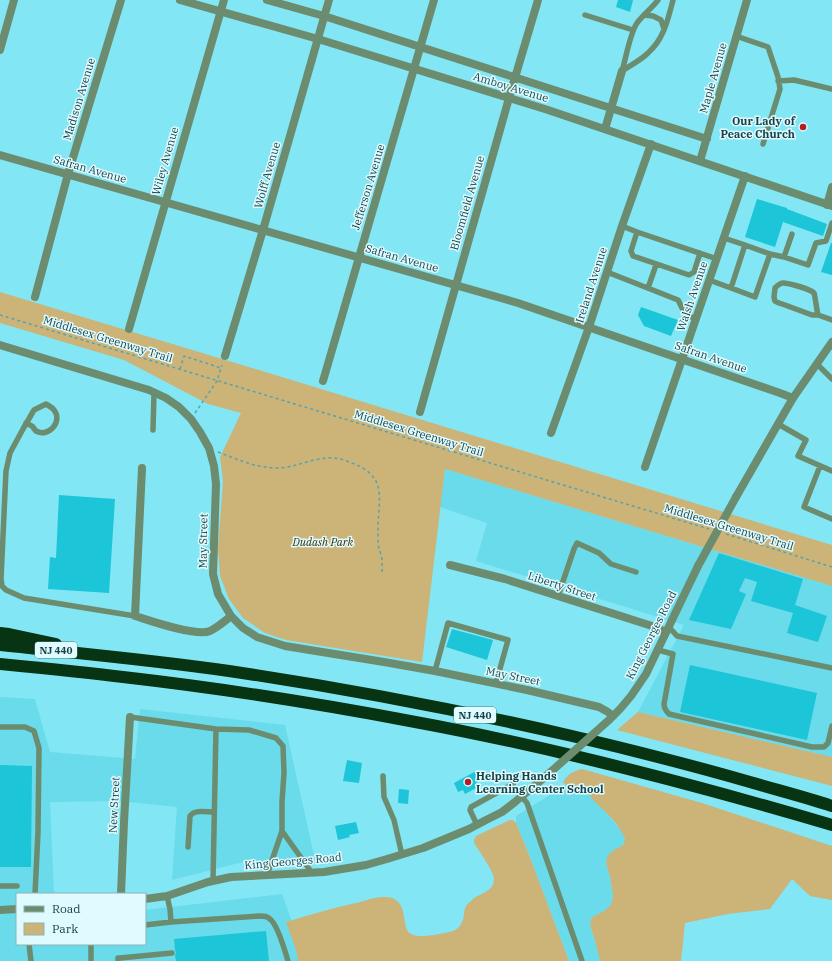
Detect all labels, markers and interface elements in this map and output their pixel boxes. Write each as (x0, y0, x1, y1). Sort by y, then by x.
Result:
street label: Maple Avenue (696, 41, 730, 115)
street label: Madison Avenue (60, 56, 98, 142)
street label: Amboy Avenue (472, 69, 550, 105)
place label: Our Lady of Peace Church (720, 114, 796, 141)
marker: Our Lady of Peace Church (798, 122, 808, 132)
street label: Wiley Avenue (149, 125, 181, 197)
street label: Wolff Avenue (251, 140, 283, 210)
street label: Jefferson Avenue (348, 142, 388, 232)
street label: Safran Avenue (52, 152, 128, 186)
street label: Bloomfield Avenue (447, 154, 487, 252)
street label: Safran Avenue (364, 241, 440, 275)
street label: Ireland Avenue (572, 245, 610, 325)
street label: Walsh Avenue (674, 259, 710, 333)
street label: Middlesex Greenway Trail (42, 313, 174, 365)
street label: Safran Avenue (673, 338, 749, 376)
street label: Middlesex Greenway Trail (353, 407, 485, 459)
street label: Middlesex Greenway Trail (663, 501, 795, 553)
street label: May Street (196, 513, 210, 569)
park label: Dudash Park (292, 535, 354, 549)
street label: Liberty Street (526, 568, 598, 604)
street label: King Georges Road (623, 588, 680, 682)
road number: NJ 440 (35, 642, 77, 658)
street label: May Street (485, 663, 541, 689)
road number: NJ 440 (454, 707, 496, 723)
place label: Helping Hands Learning Center School (476, 769, 604, 796)
street label: New Street (106, 776, 122, 834)
marker: Helping Hands Learning Center School (463, 777, 473, 787)
street label: King Georges Road (244, 850, 343, 872)
legend (16, 893, 146, 945)
text: Road (52, 901, 81, 916)
text: Park (52, 921, 78, 936)

